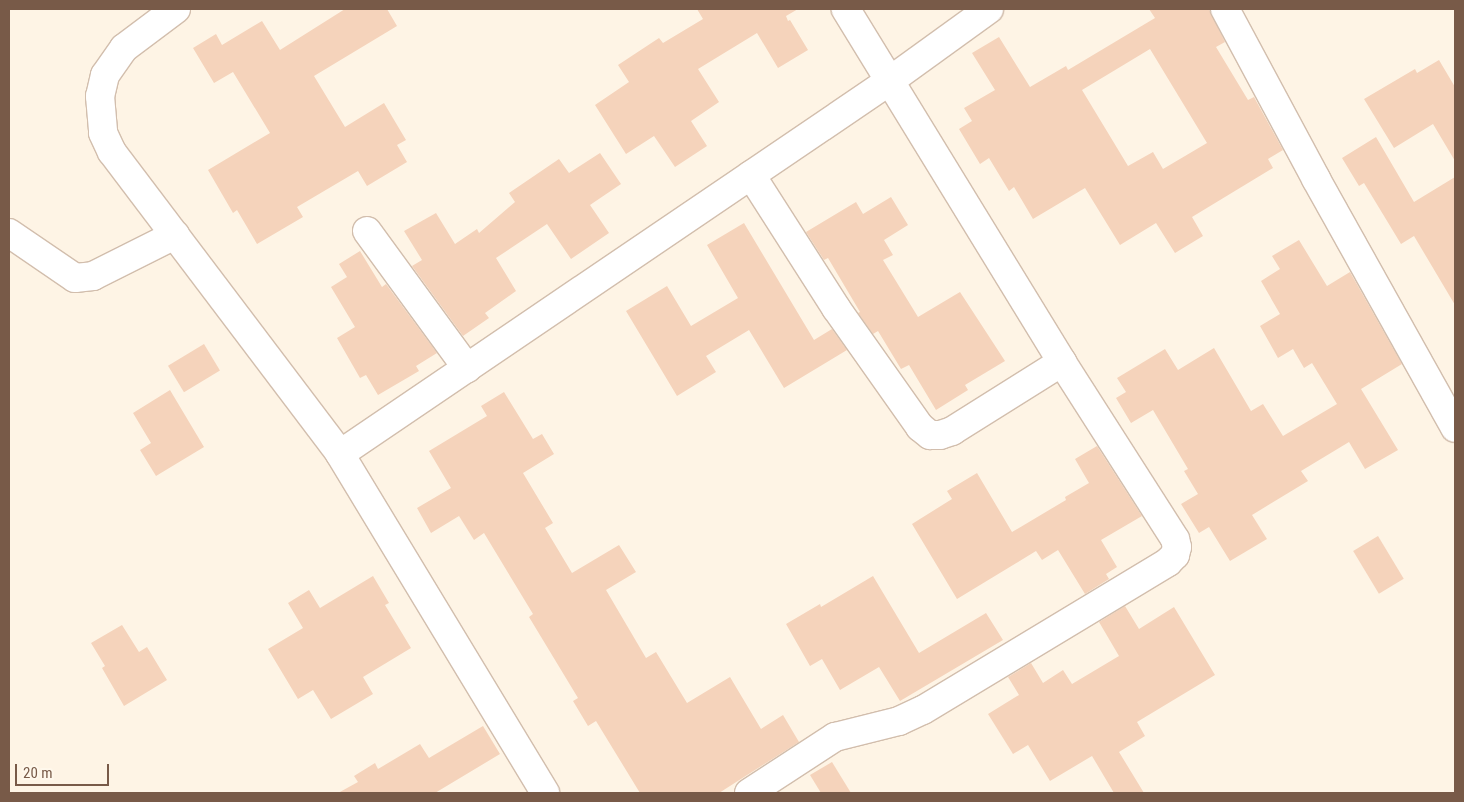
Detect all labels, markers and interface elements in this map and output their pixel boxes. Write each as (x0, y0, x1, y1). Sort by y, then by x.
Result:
scale bar (18, 754, 111, 786)
text: 20 m (23, 764, 53, 782)

